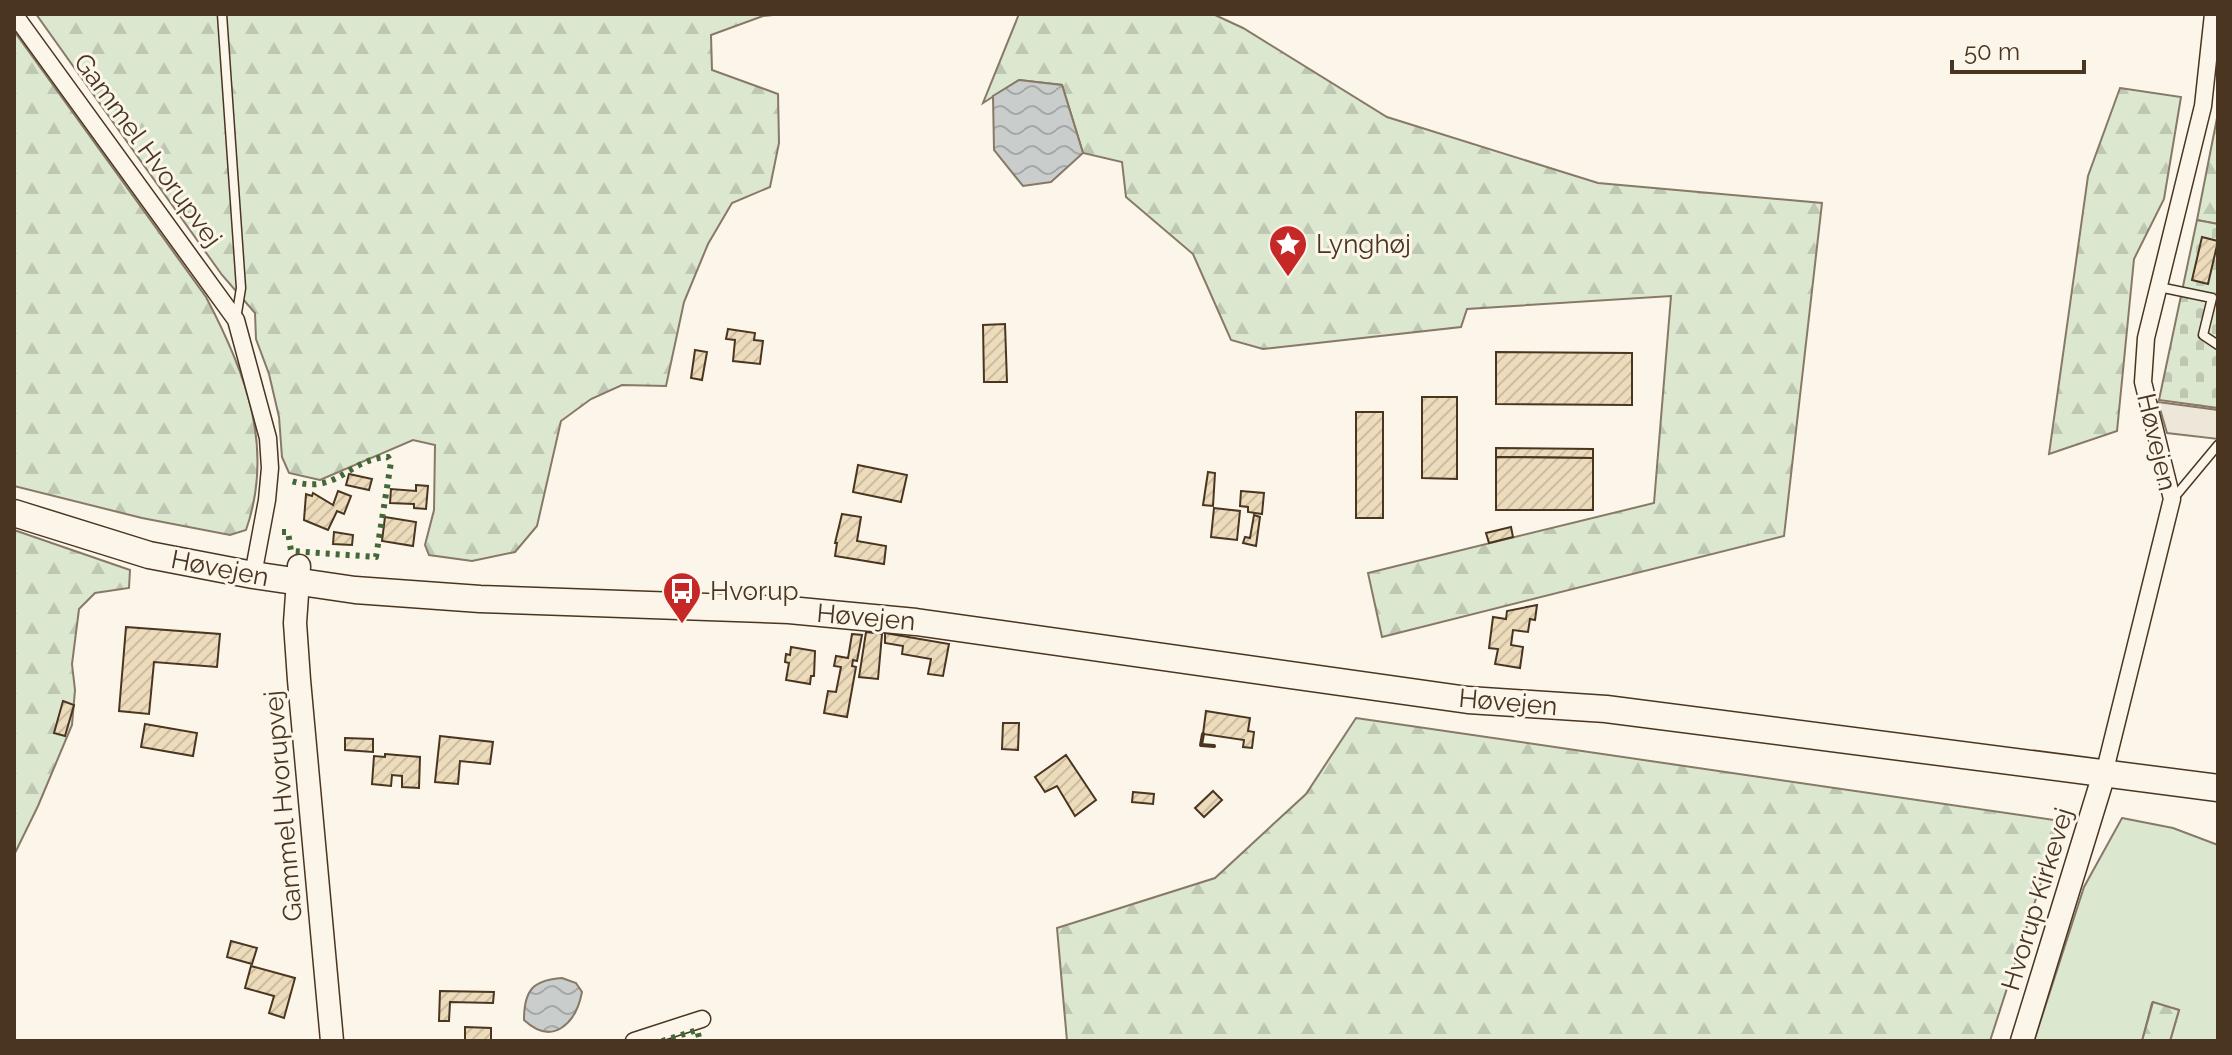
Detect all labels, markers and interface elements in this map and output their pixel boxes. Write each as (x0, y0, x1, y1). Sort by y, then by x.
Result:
scale bar (1952, 24, 2084, 74)
text: 50 m (1964, 37, 2020, 66)
street label: Gammel Hvorupvej (68, 48, 228, 252)
place icon: Lynghøj (1267, 223, 1309, 278)
place label: Lynghøj (1316, 229, 1411, 259)
street label: Høvejen (2131, 390, 2183, 494)
street label: Høvejen (169, 544, 271, 592)
bus stop icon: Hvorup (661, 570, 703, 625)
place label: Hvorup (710, 576, 799, 606)
street label: Høvejen (815, 598, 917, 636)
street label: Høvejen (1457, 683, 1559, 721)
street label: Gammel Hvorupvej (258, 689, 308, 923)
street label: Hvorup Kirkevej (1995, 804, 2079, 994)

